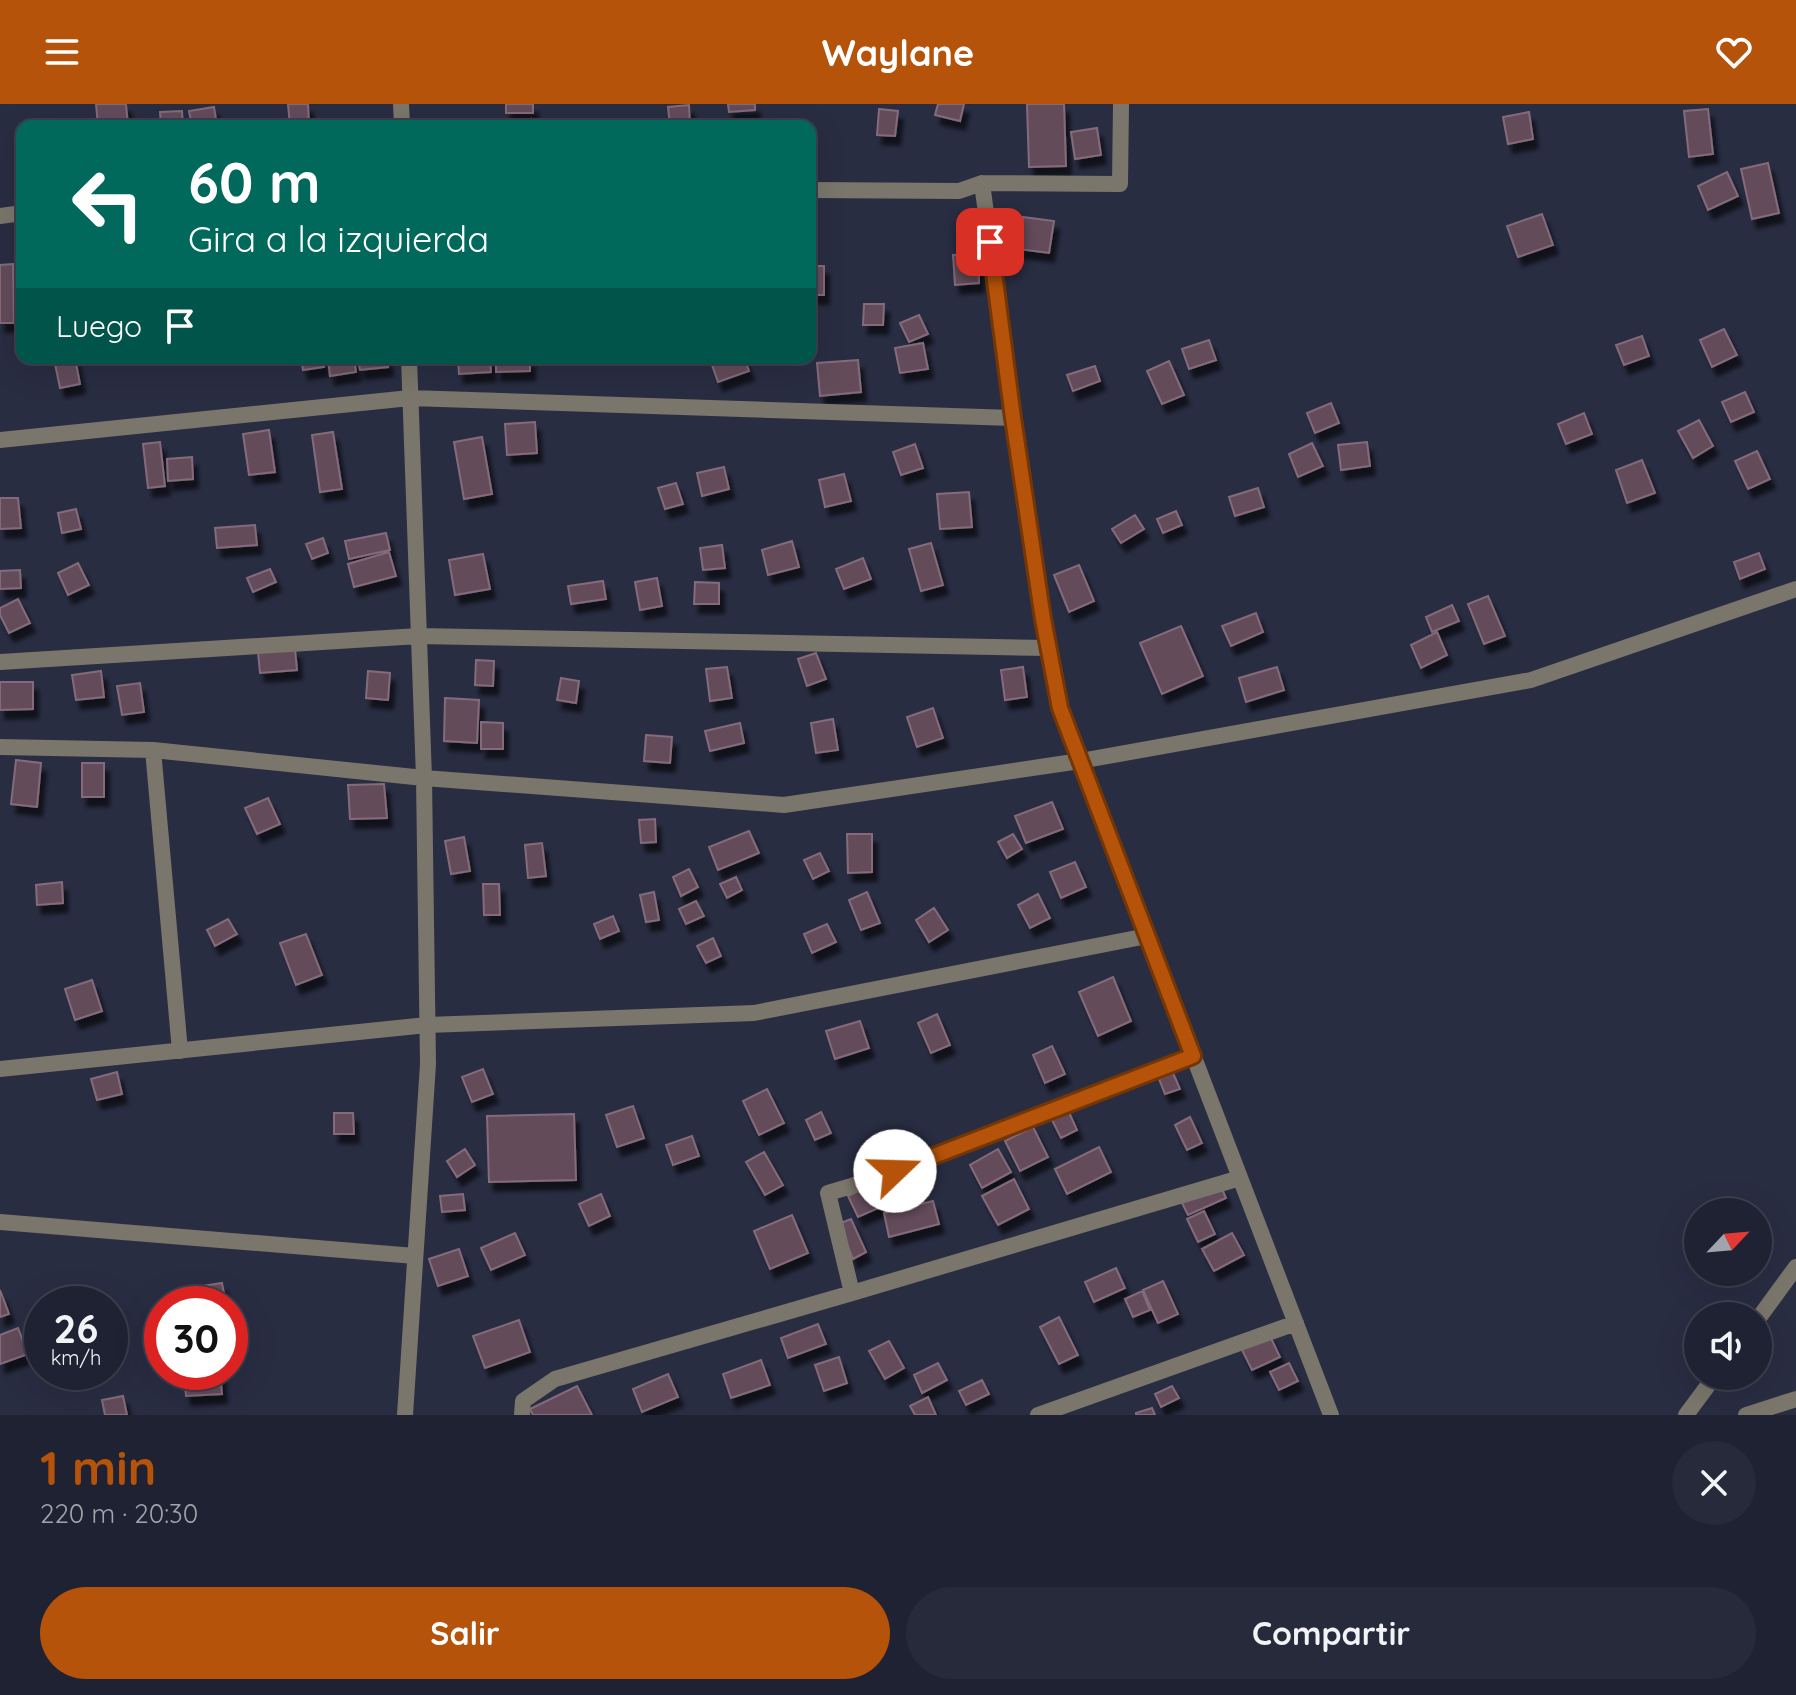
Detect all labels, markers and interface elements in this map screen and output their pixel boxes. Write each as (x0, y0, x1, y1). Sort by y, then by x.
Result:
icon: menu (40, 30, 84, 74)
text: Waylane (822, 30, 974, 75)
icon: heart (1712, 30, 1756, 74)
text: 60 m (188, 147, 321, 217)
icon: left (56, 152, 160, 256)
pin (956, 208, 1024, 276)
text: Gira a la izquierda (188, 216, 489, 261)
icon: arrive (968, 220, 1012, 264)
icon: arrive (158, 304, 202, 348)
text: Luego (56, 307, 142, 345)
position arrow (853, 1129, 937, 1213)
north arrow (1684, 1198, 1772, 1286)
map controls (1684, 1198, 1772, 1390)
speed limit sign: 30 (144, 1286, 248, 1390)
button: sound (1684, 1302, 1772, 1390)
text: 26 (54, 1303, 98, 1353)
text: km/h (51, 1345, 101, 1370)
text: 1 min (40, 1437, 156, 1497)
button: close (1672, 1441, 1756, 1525)
text: 220 m · 20:30 (40, 1497, 198, 1530)
button: Salir (40, 1587, 890, 1679)
button: Compartir (906, 1587, 1756, 1679)

